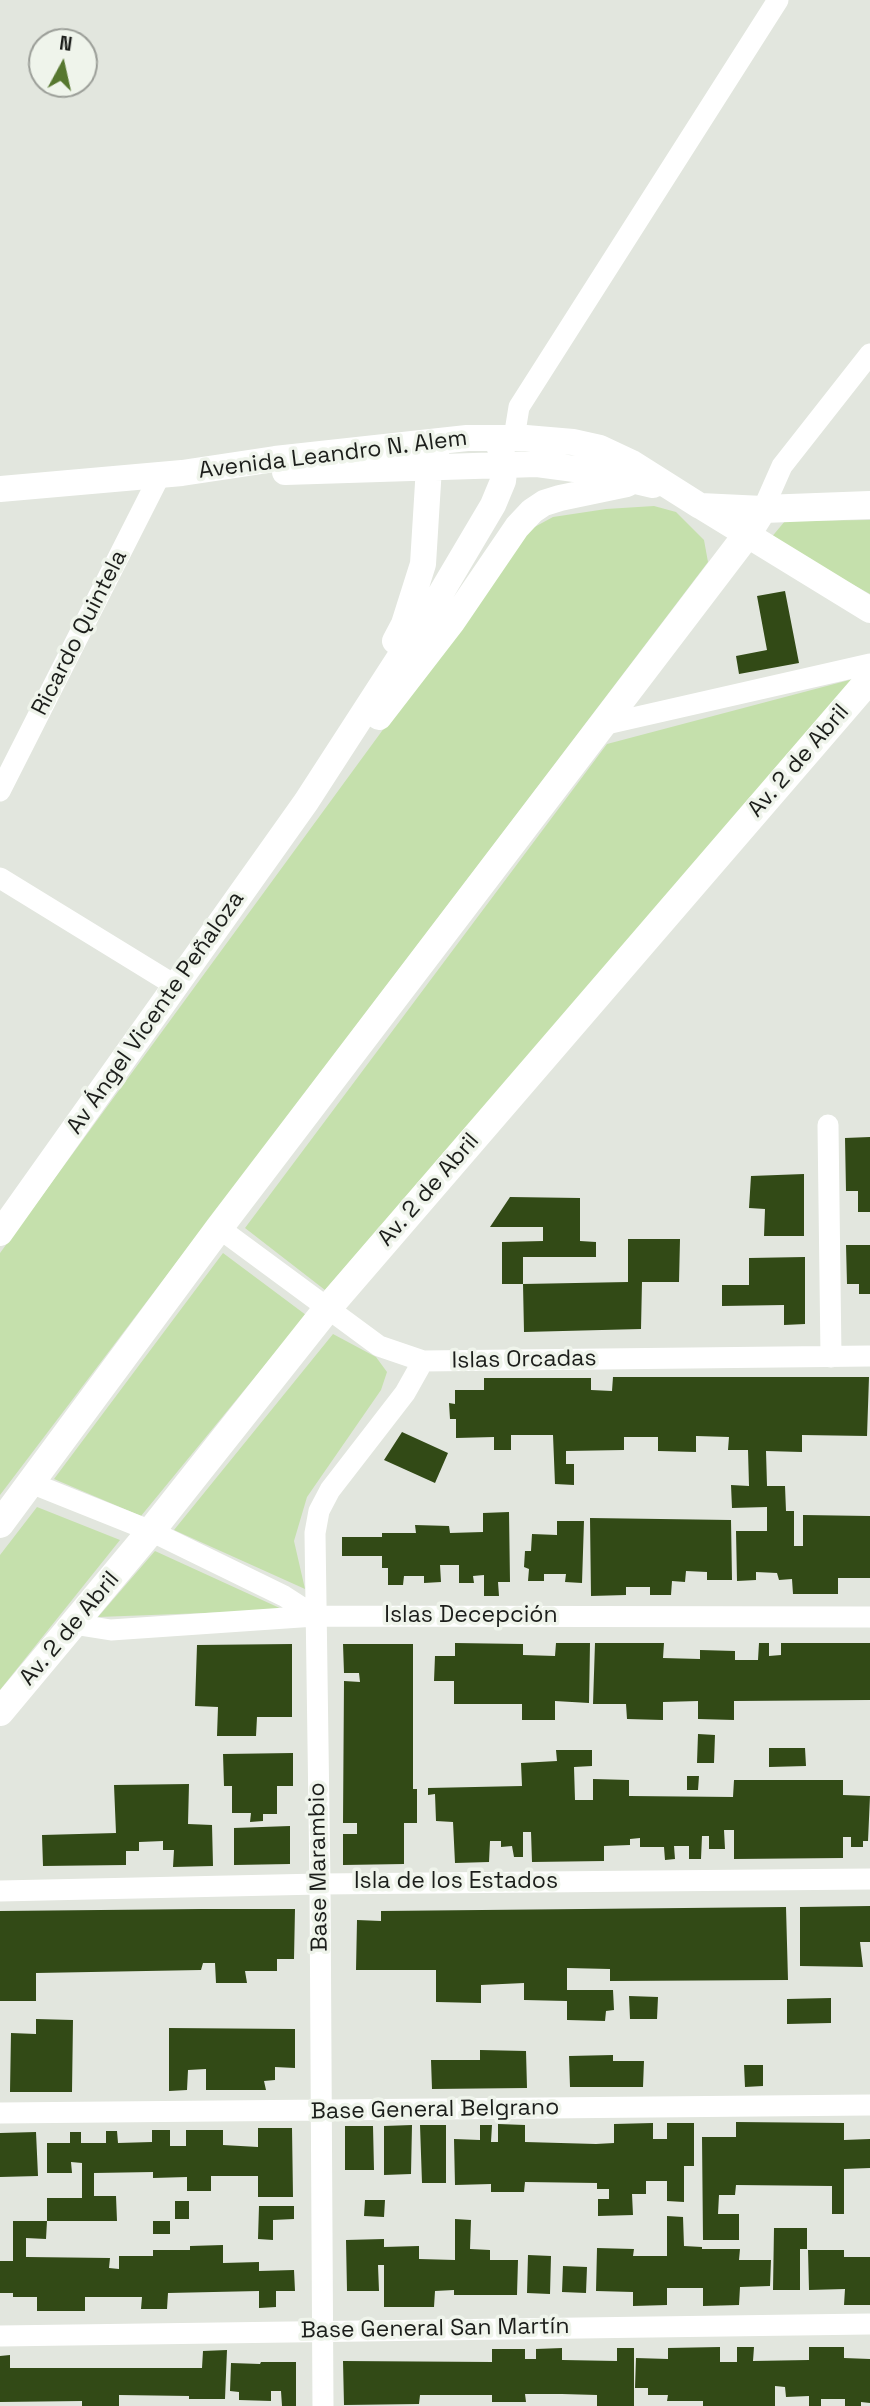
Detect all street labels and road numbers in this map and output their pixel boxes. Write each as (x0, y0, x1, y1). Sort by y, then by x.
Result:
street label: Avenida Leandro N. Alem (197, 425, 469, 485)
street label: Ricardo Quintela (26, 546, 134, 720)
street label: Av. 2 de Abril (742, 699, 856, 823)
street label: Av Ángel Vicente Peñaloza (61, 886, 251, 1140)
street label: Av. 2 de Abril (372, 1128, 486, 1252)
street label: Islas Orcadas (451, 1345, 597, 1375)
street label: Av. 2 de Abril (14, 1566, 126, 1692)
street label: Islas Decepción (384, 1602, 558, 1630)
street label: Base Marambio (304, 1782, 334, 1952)
street label: Isla de los Estados (354, 1868, 558, 1896)
street label: Base General Belgrano (310, 2094, 560, 2126)
street label: Base General San Martín (300, 2313, 570, 2345)

